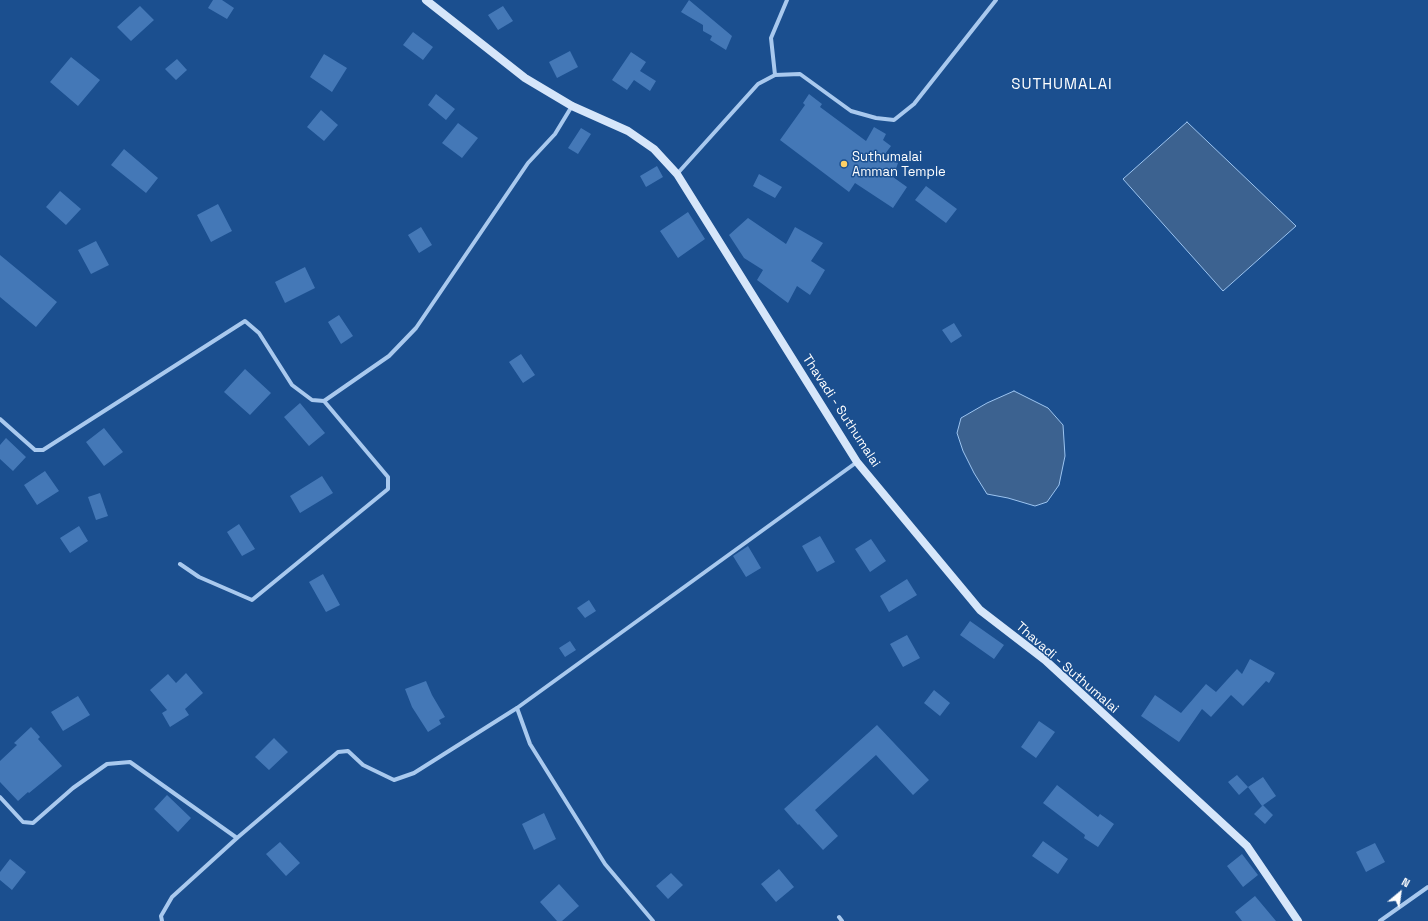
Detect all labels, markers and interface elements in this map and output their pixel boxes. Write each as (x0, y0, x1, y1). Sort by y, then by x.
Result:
district label: SUTHUMALAI (1011, 76, 1113, 94)
place label: Suthumalai Amman Temple (852, 149, 946, 180)
marker: Suthumalai Amman Temple (839, 159, 849, 169)
street label: Thavadi - Suthumalai (799, 352, 883, 470)
street label: Thavadi - Suthumalai (1012, 619, 1122, 717)
north arrow (1380, 873, 1420, 913)
text: N (1399, 875, 1412, 890)

